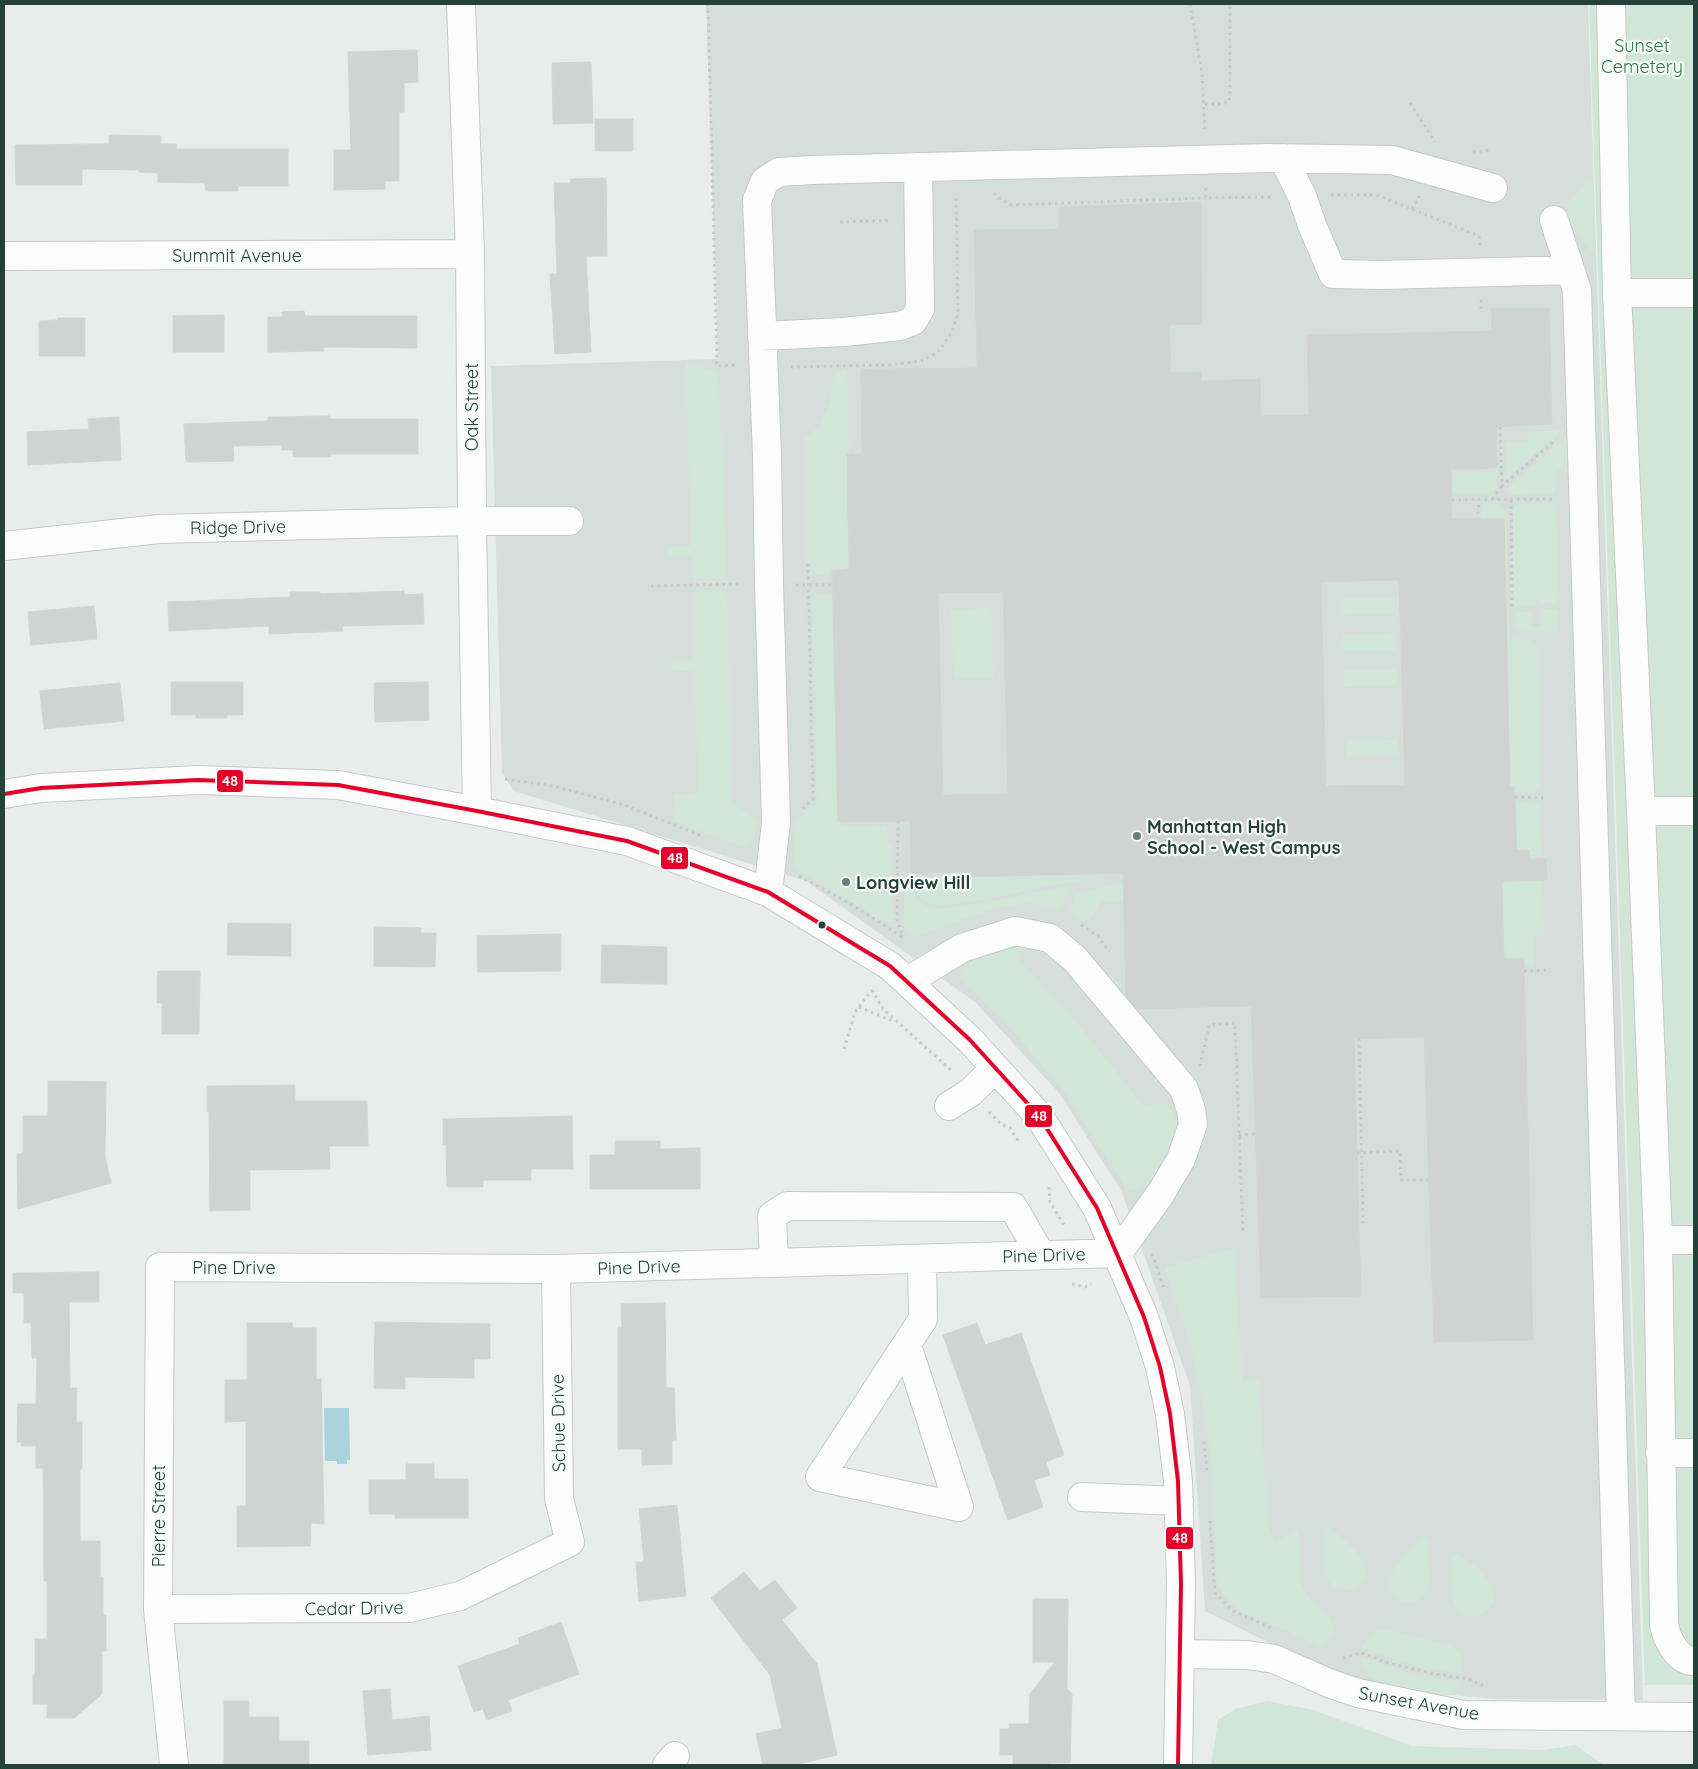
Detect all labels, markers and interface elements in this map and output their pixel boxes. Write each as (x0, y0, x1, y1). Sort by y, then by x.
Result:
park label: Sunset Cemetery (1601, 34, 1683, 78)
street label: Summit Avenue (172, 244, 302, 267)
street label: Oak Street (460, 363, 483, 451)
street label: Ridge Drive (190, 515, 286, 539)
line badge: 48 (216, 769, 244, 793)
text: 48 (222, 772, 238, 790)
place label: Manhattan High School - West Campus (1147, 815, 1341, 859)
marker: Manhattan High School - West Campus (1131, 830, 1143, 842)
line badge: 48 (660, 846, 689, 870)
text: 48 (667, 849, 683, 867)
place label: Longview Hill (856, 871, 970, 894)
marker: Longview Hill (840, 876, 852, 888)
unlabelled marker (817, 920, 827, 930)
line badge: 48 (1024, 1104, 1053, 1128)
text: 48 (1031, 1107, 1047, 1125)
street label: Pine Drive (1002, 1242, 1086, 1268)
street label: Pine Drive (597, 1254, 681, 1280)
street label: Pine Drive (192, 1256, 276, 1279)
street label: Schue Drive (546, 1374, 570, 1472)
street label: Pierre Street (147, 1465, 170, 1567)
line badge: 48 (1165, 1526, 1194, 1550)
text: 48 (1172, 1529, 1188, 1547)
street label: Cedar Drive (304, 1596, 404, 1620)
street label: Sunset Avenue (1357, 1681, 1481, 1725)

